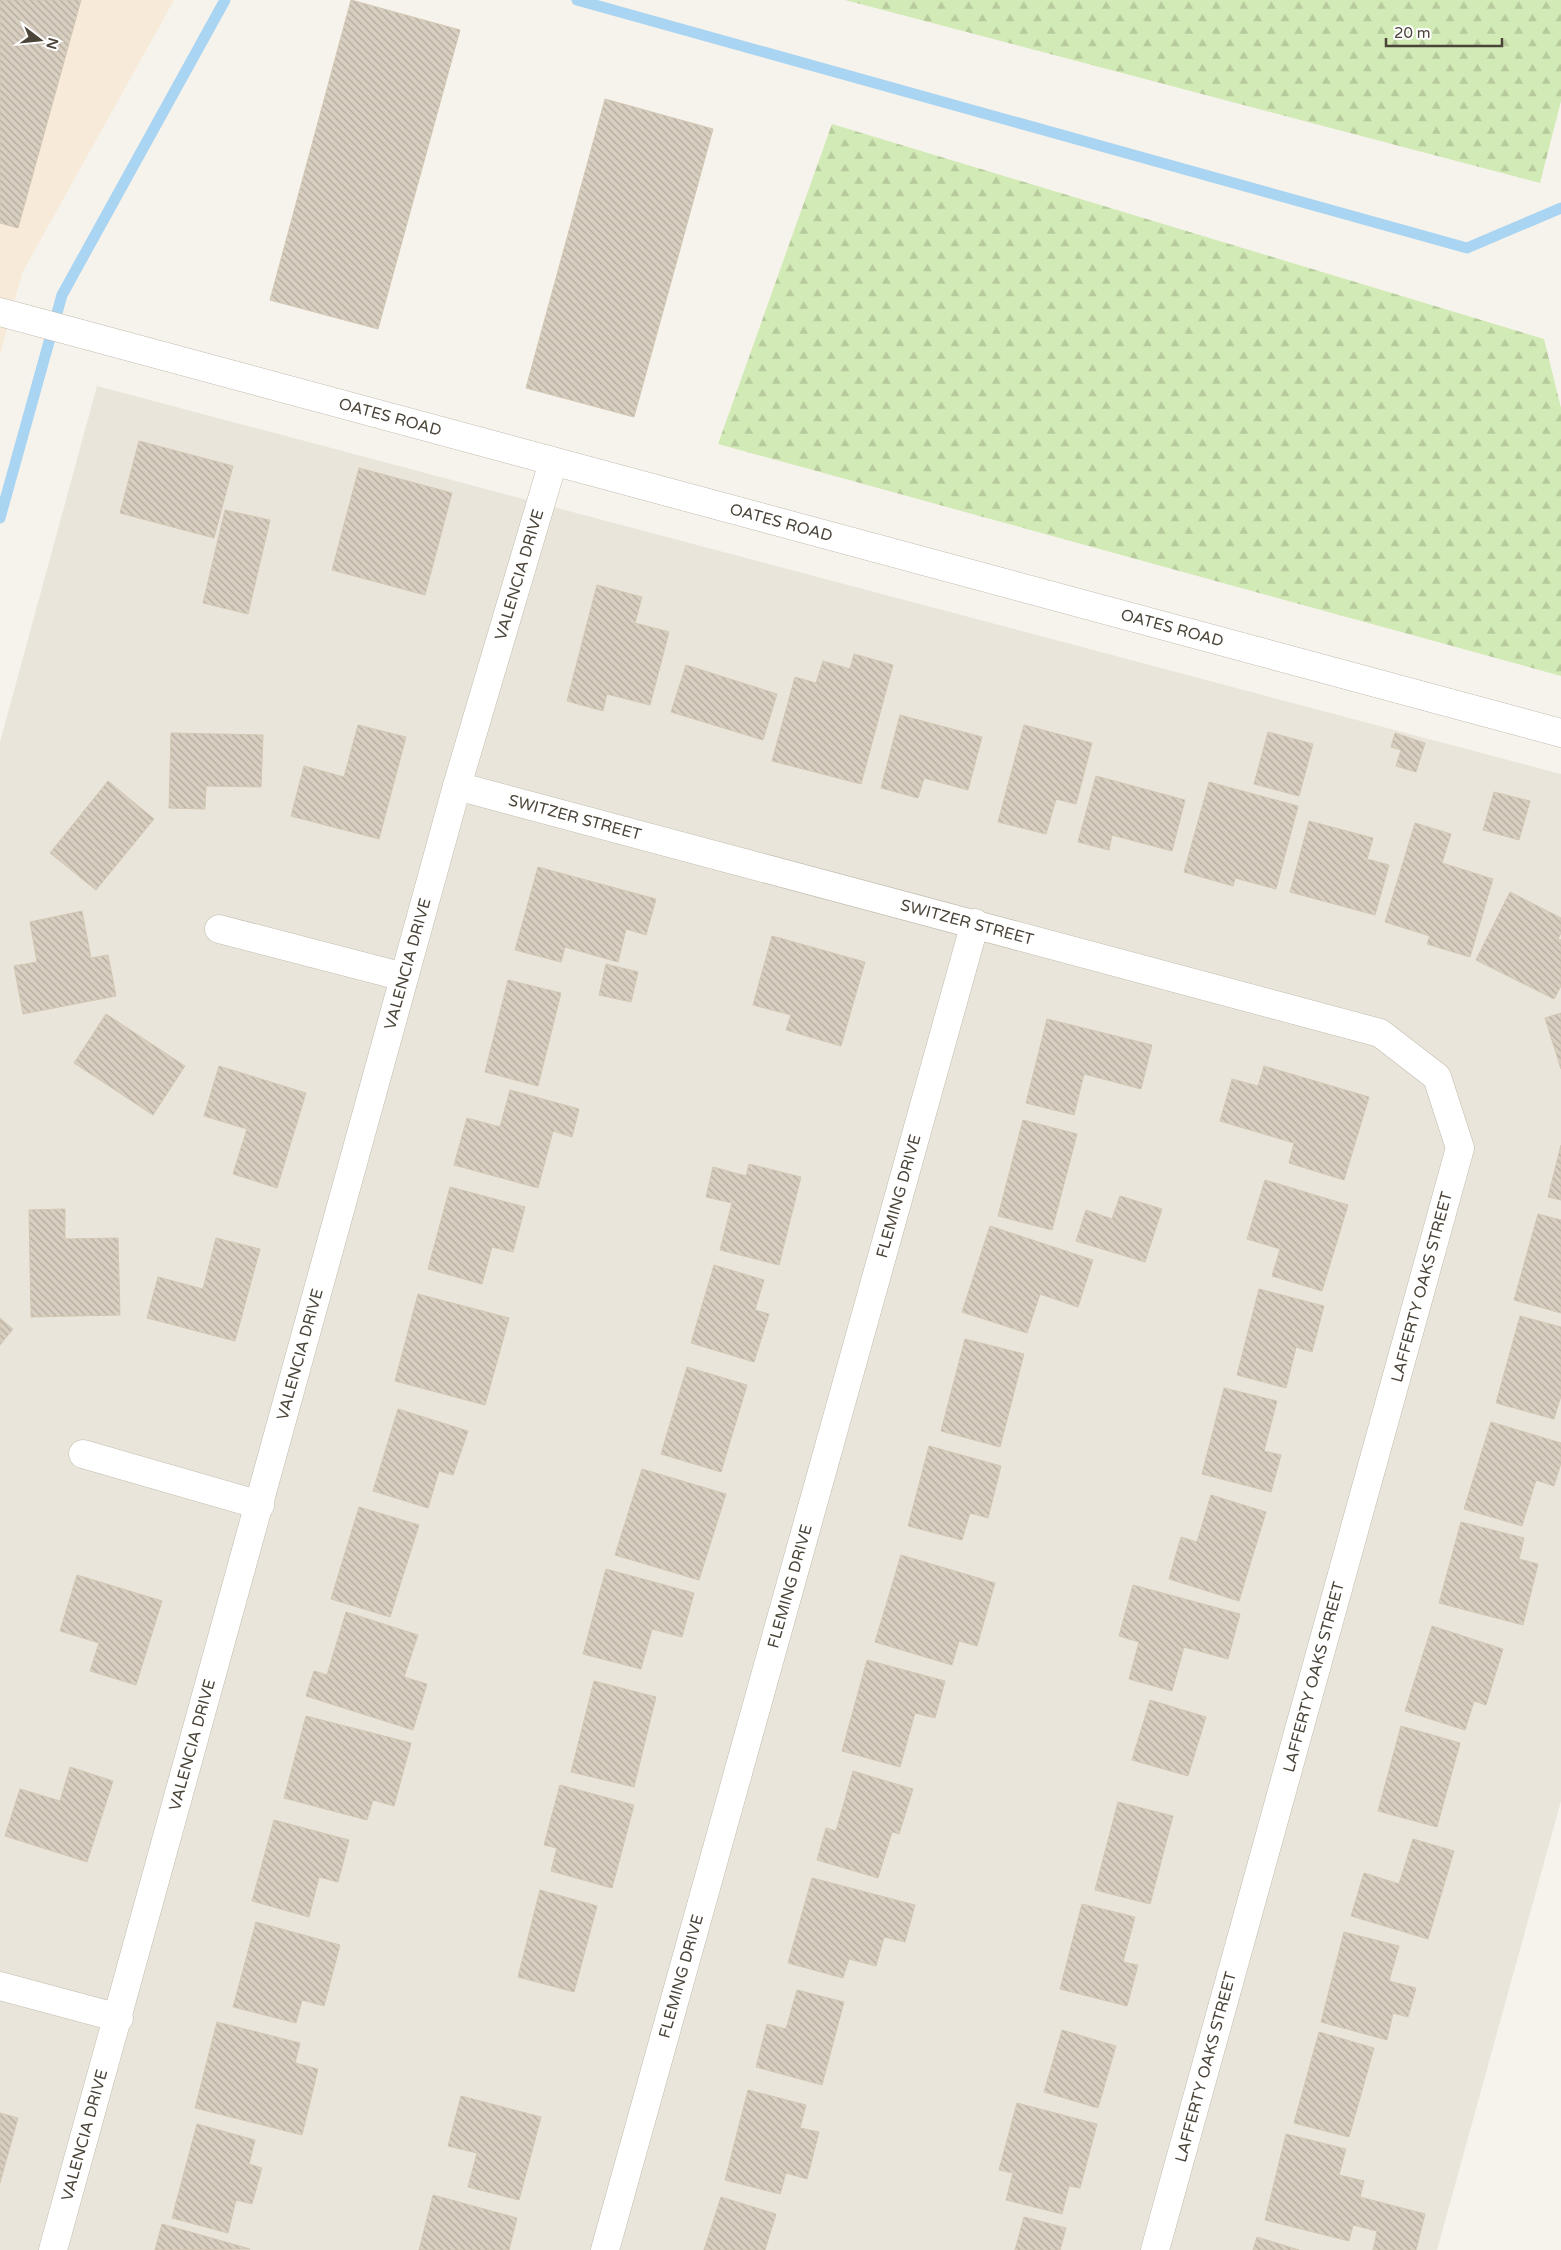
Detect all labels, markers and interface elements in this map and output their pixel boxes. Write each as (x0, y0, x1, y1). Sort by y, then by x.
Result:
north arrow (15, 15, 65, 65)
scale bar (1386, 15, 1502, 47)
text: 20 m (1394, 24, 1431, 42)
text: N (42, 36, 62, 51)
street label: OATES ROAD (336, 394, 444, 441)
street label: OATES ROAD (727, 499, 835, 546)
street label: VALENCIA DRIVE (491, 507, 548, 643)
street label: OATES ROAD (1118, 605, 1226, 652)
street label: SWITZER STREET (506, 790, 644, 845)
street label: SWITZER STREET (898, 895, 1036, 950)
street label: VALENCIA DRIVE (380, 896, 436, 1032)
street label: FLEMING DRIVE (872, 1132, 926, 1260)
street label: LAFFERTY OAKS STREET (1387, 1189, 1457, 1385)
street label: VALENCIA DRIVE (272, 1286, 328, 1423)
street label: FLEMING DRIVE (763, 1522, 817, 1650)
street label: LAFFERTY OAKS STREET (1279, 1579, 1349, 1775)
street label: VALENCIA DRIVE (165, 1677, 220, 1813)
street label: FLEMING DRIVE (654, 1912, 708, 2041)
street label: LAFFERTY OAKS STREET (1171, 1969, 1241, 2165)
street label: VALENCIA DRIVE (57, 2067, 112, 2203)

